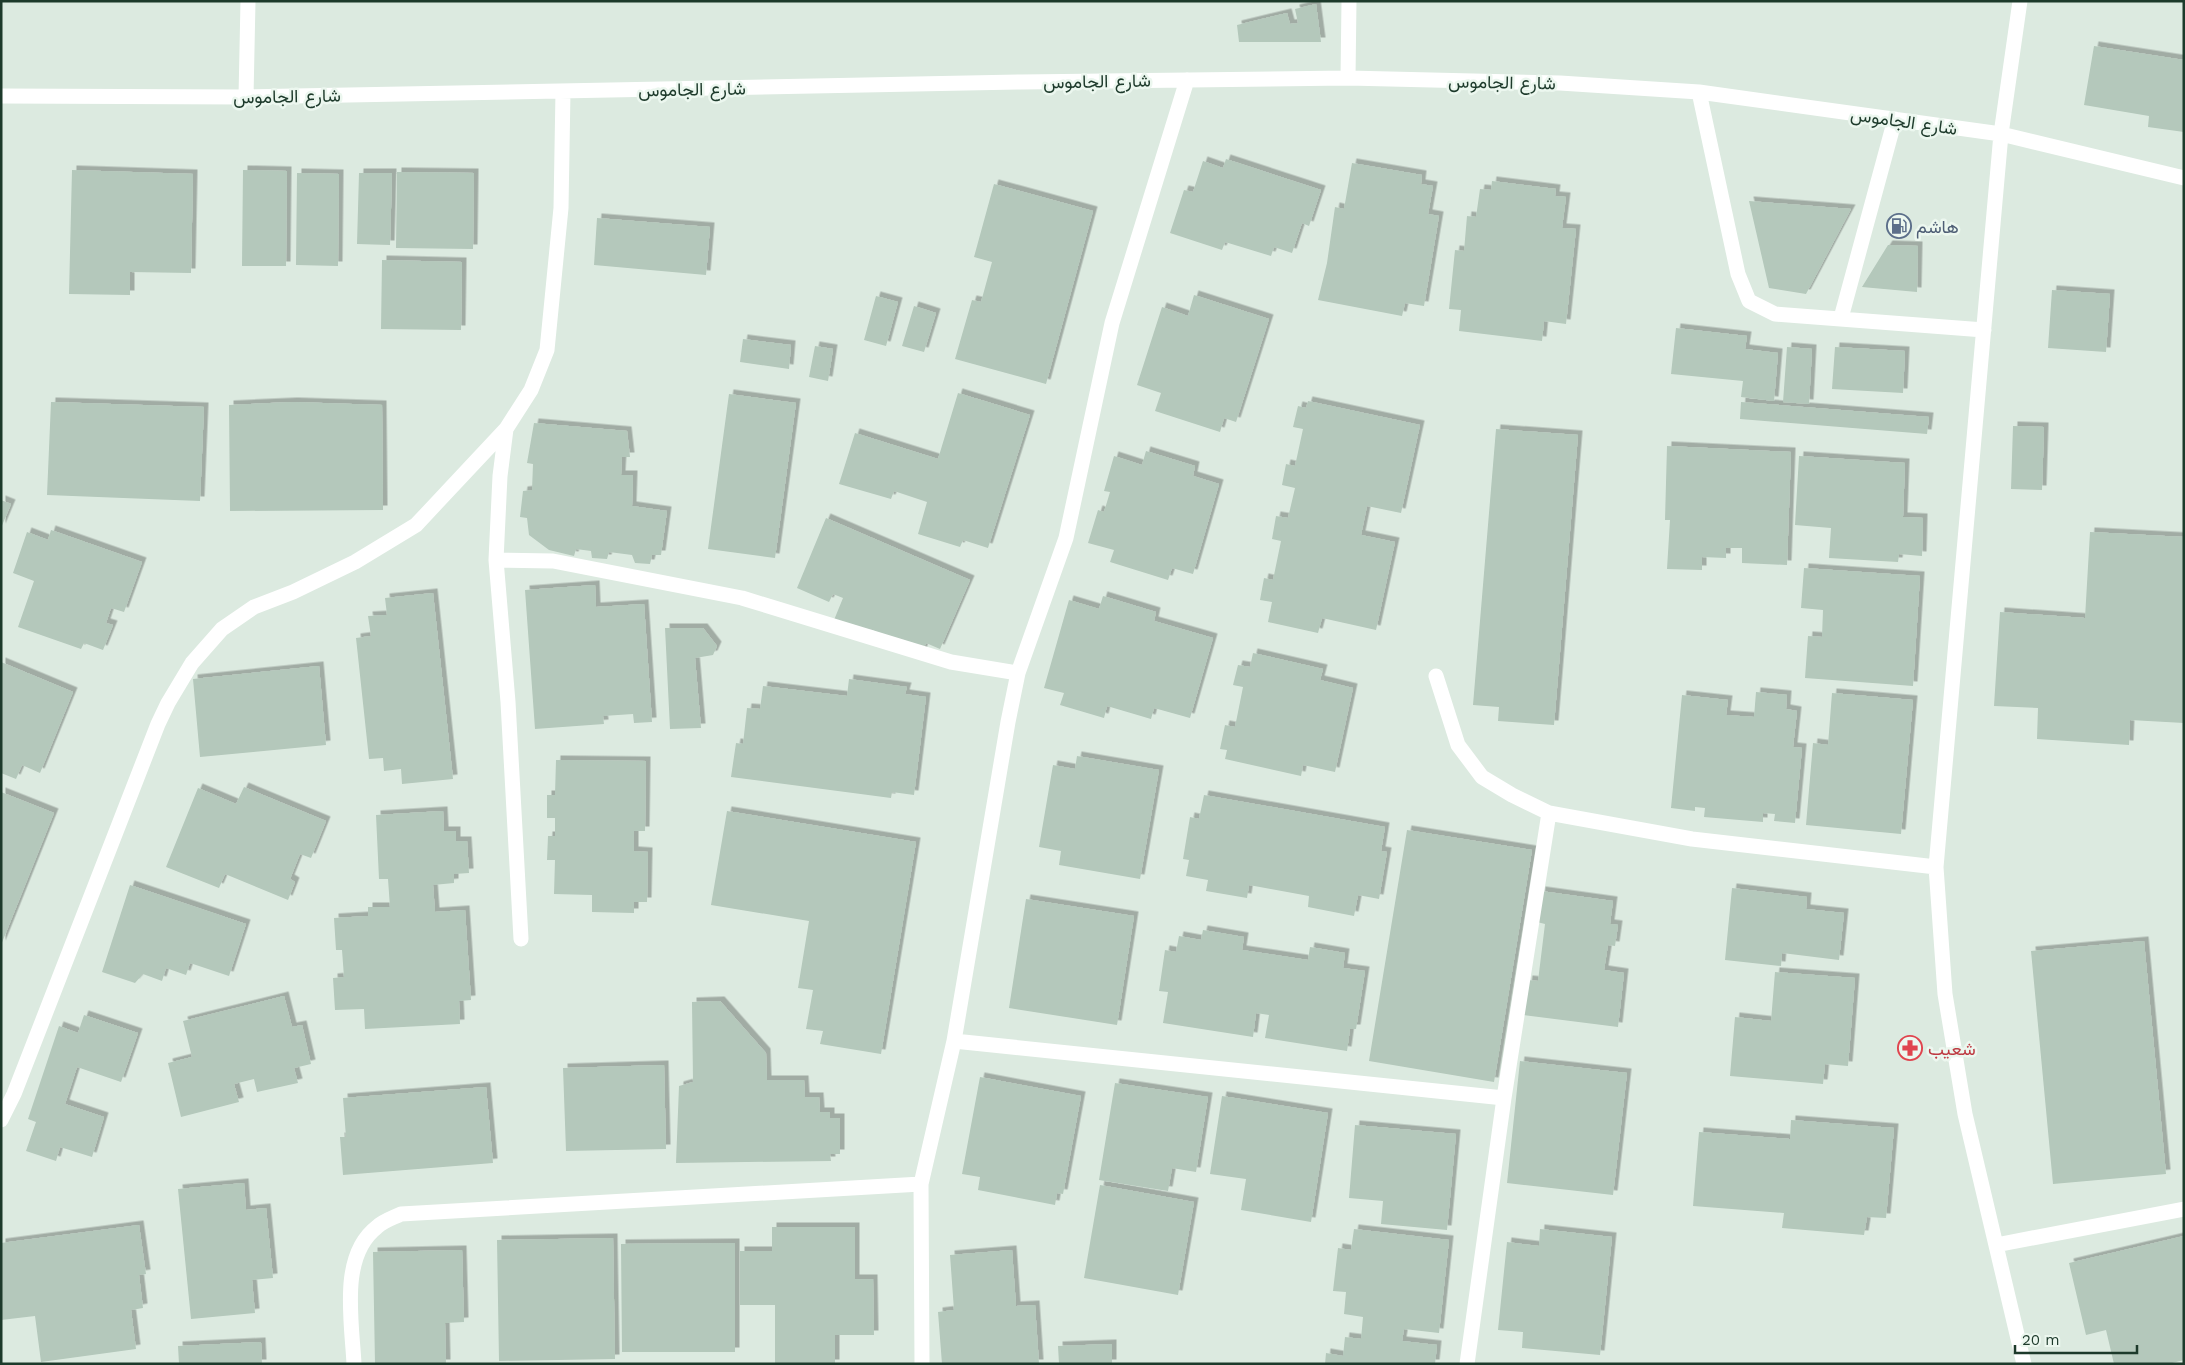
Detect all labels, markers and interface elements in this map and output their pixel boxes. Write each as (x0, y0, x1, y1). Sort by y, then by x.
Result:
street label: شارع الجاموس (1043, 70, 1151, 94)
street label: شارع الجاموس (1448, 71, 1556, 95)
street label: شارع الجاموس (638, 78, 746, 102)
street label: شارع الجاموس (233, 85, 341, 109)
street label: شارع الجاموس (1849, 103, 1959, 141)
fuel station icon: هاشم (1886, 213, 1912, 239)
place label: هاشم (1916, 216, 1959, 239)
pharmacy icon: شعيب (1897, 1035, 1923, 1061)
place label: شعيب (1928, 1038, 1976, 1059)
scale bar (2015, 1322, 2138, 1354)
text: 20 m (2022, 1331, 2060, 1349)

